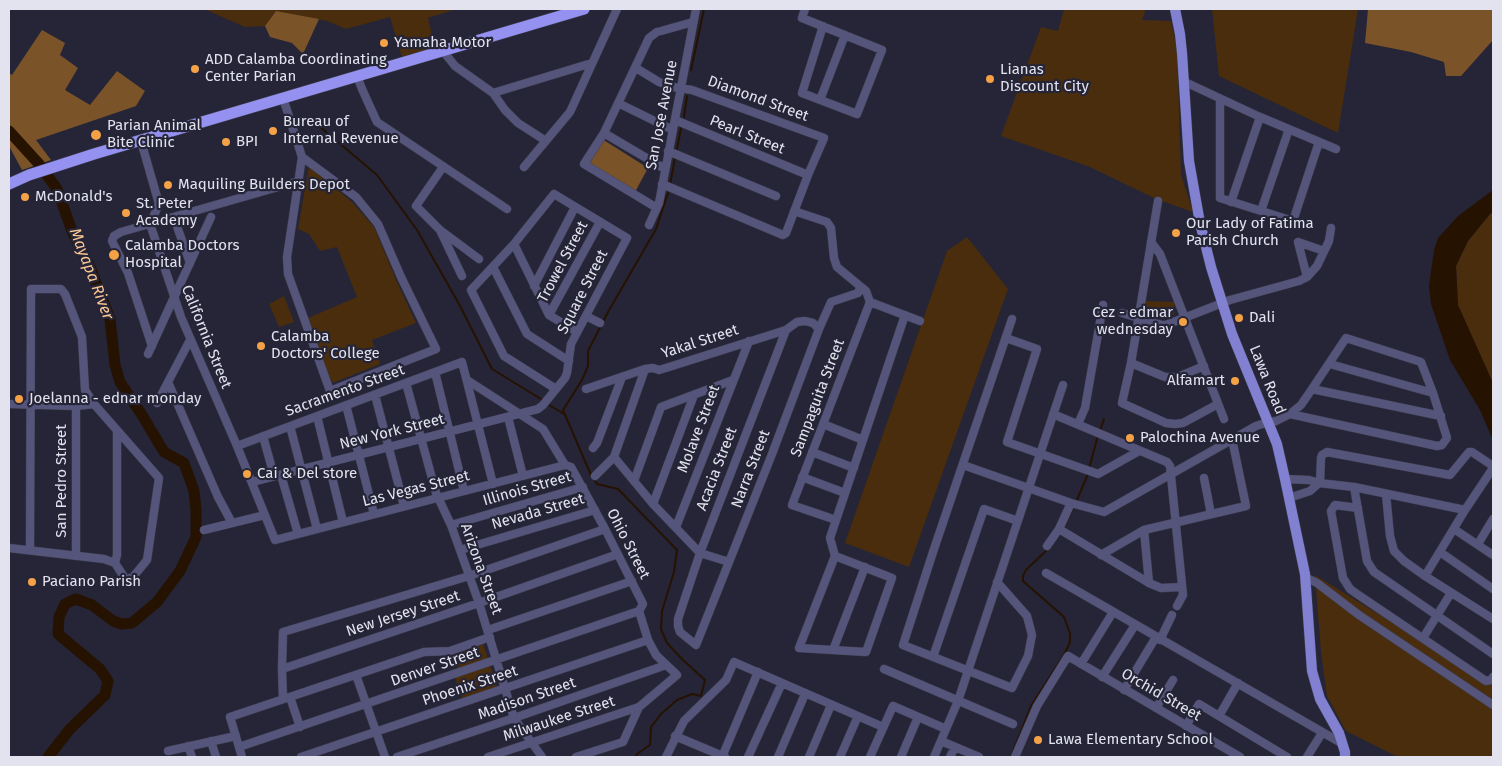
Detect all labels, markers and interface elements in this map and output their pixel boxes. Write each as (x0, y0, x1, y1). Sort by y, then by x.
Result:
place label: Yamaha Motor (394, 34, 491, 52)
marker: Yamaha Motor (378, 37, 390, 49)
place label: ADD Calamba Coordinating Center Parian (205, 51, 387, 86)
street label: San Jose Avenue (643, 59, 681, 171)
place label: Lianas Discount City (1000, 61, 1089, 96)
marker: ADD Calamba Coordinating Center Parian (189, 63, 201, 75)
street label: Diamond Street (705, 72, 811, 126)
marker: Lianas Discount City (984, 73, 996, 85)
street label: Pearl Street (707, 112, 787, 158)
place label: Bureau of Internal Revenue (283, 113, 399, 148)
place label: Parian Animal Bite Clinic (107, 117, 201, 152)
marker: Bureau of Internal Revenue (267, 125, 279, 137)
marker: Parian Animal Bite Clinic (89, 128, 103, 142)
place label: BPI (236, 133, 258, 151)
marker: BPI (220, 136, 232, 148)
place label: Maquiling Builders Depot (178, 176, 350, 194)
marker: Maquiling Builders Depot (162, 179, 174, 191)
place label: McDonald's (35, 188, 112, 206)
marker: McDonald's (19, 191, 31, 203)
place label: St. Peter Academy (136, 195, 197, 230)
marker: St. Peter Academy (120, 207, 132, 219)
place label: Our Lady of Fatima Parish Church (1186, 215, 1314, 250)
street label: Trowel Street (534, 218, 592, 306)
water label: Mayapa River (65, 225, 117, 323)
marker: Our Lady of Fatima Parish Church (1170, 227, 1182, 239)
place label: Calamba Doctors Hospital (125, 237, 240, 272)
street label: Square Street (554, 247, 612, 337)
marker: Calamba Doctors Hospital (107, 248, 121, 262)
street label: California Street (177, 283, 235, 391)
place label: Cez - edmar wednesday (1092, 304, 1173, 339)
place label: Dali (1249, 309, 1275, 327)
marker: Dali (1233, 312, 1245, 324)
marker: Cez - edmar wednesday (1177, 316, 1189, 328)
street label: Yakal Street (659, 321, 741, 363)
place label: Calamba Doctors' College (271, 328, 380, 363)
street label: Sampaguita Street (787, 337, 849, 459)
marker: Calamba Doctors' College (255, 340, 267, 352)
street label: Lawa Road (1245, 343, 1289, 417)
street label: Sacramento Street (283, 361, 407, 421)
place label: Alfamart (1167, 372, 1225, 390)
marker: Alfamart (1229, 375, 1241, 387)
street label: Molave Street (674, 382, 724, 476)
place label: Joelanna - ednar monday (29, 390, 201, 408)
marker: Joelanna - ednar monday (13, 393, 25, 405)
street label: New York Street (338, 410, 446, 454)
street label: San Pedro Street (53, 424, 71, 538)
street label: Acacia Street (693, 425, 741, 513)
street label: Narra Street (728, 427, 774, 511)
place label: Palochina Avenue (1140, 429, 1260, 447)
marker: Palochina Avenue (1124, 432, 1136, 444)
place label: Cai & Del store (257, 465, 357, 483)
street label: Las Vegas Street (361, 467, 471, 511)
marker: Cai & Del store (241, 468, 253, 480)
street label: Illinois Street (481, 468, 573, 510)
street label: Nevada Street (490, 490, 586, 534)
street label: Ohio Street (603, 506, 653, 582)
street label: Arizona Street (456, 521, 506, 617)
place label: Paciano Parish (42, 573, 141, 591)
marker: Paciano Parish (26, 576, 38, 588)
street label: New Jersey Street (344, 587, 462, 641)
street label: Denver Street (388, 643, 482, 691)
street label: Phoenix Street (420, 662, 520, 710)
street label: Orchid Street (1118, 665, 1204, 725)
street label: Madison Street (476, 674, 578, 724)
street label: Milwaukee Street (501, 692, 617, 746)
place label: Lawa Elementary School (1048, 731, 1213, 749)
marker: Lawa Elementary School (1032, 734, 1044, 746)

